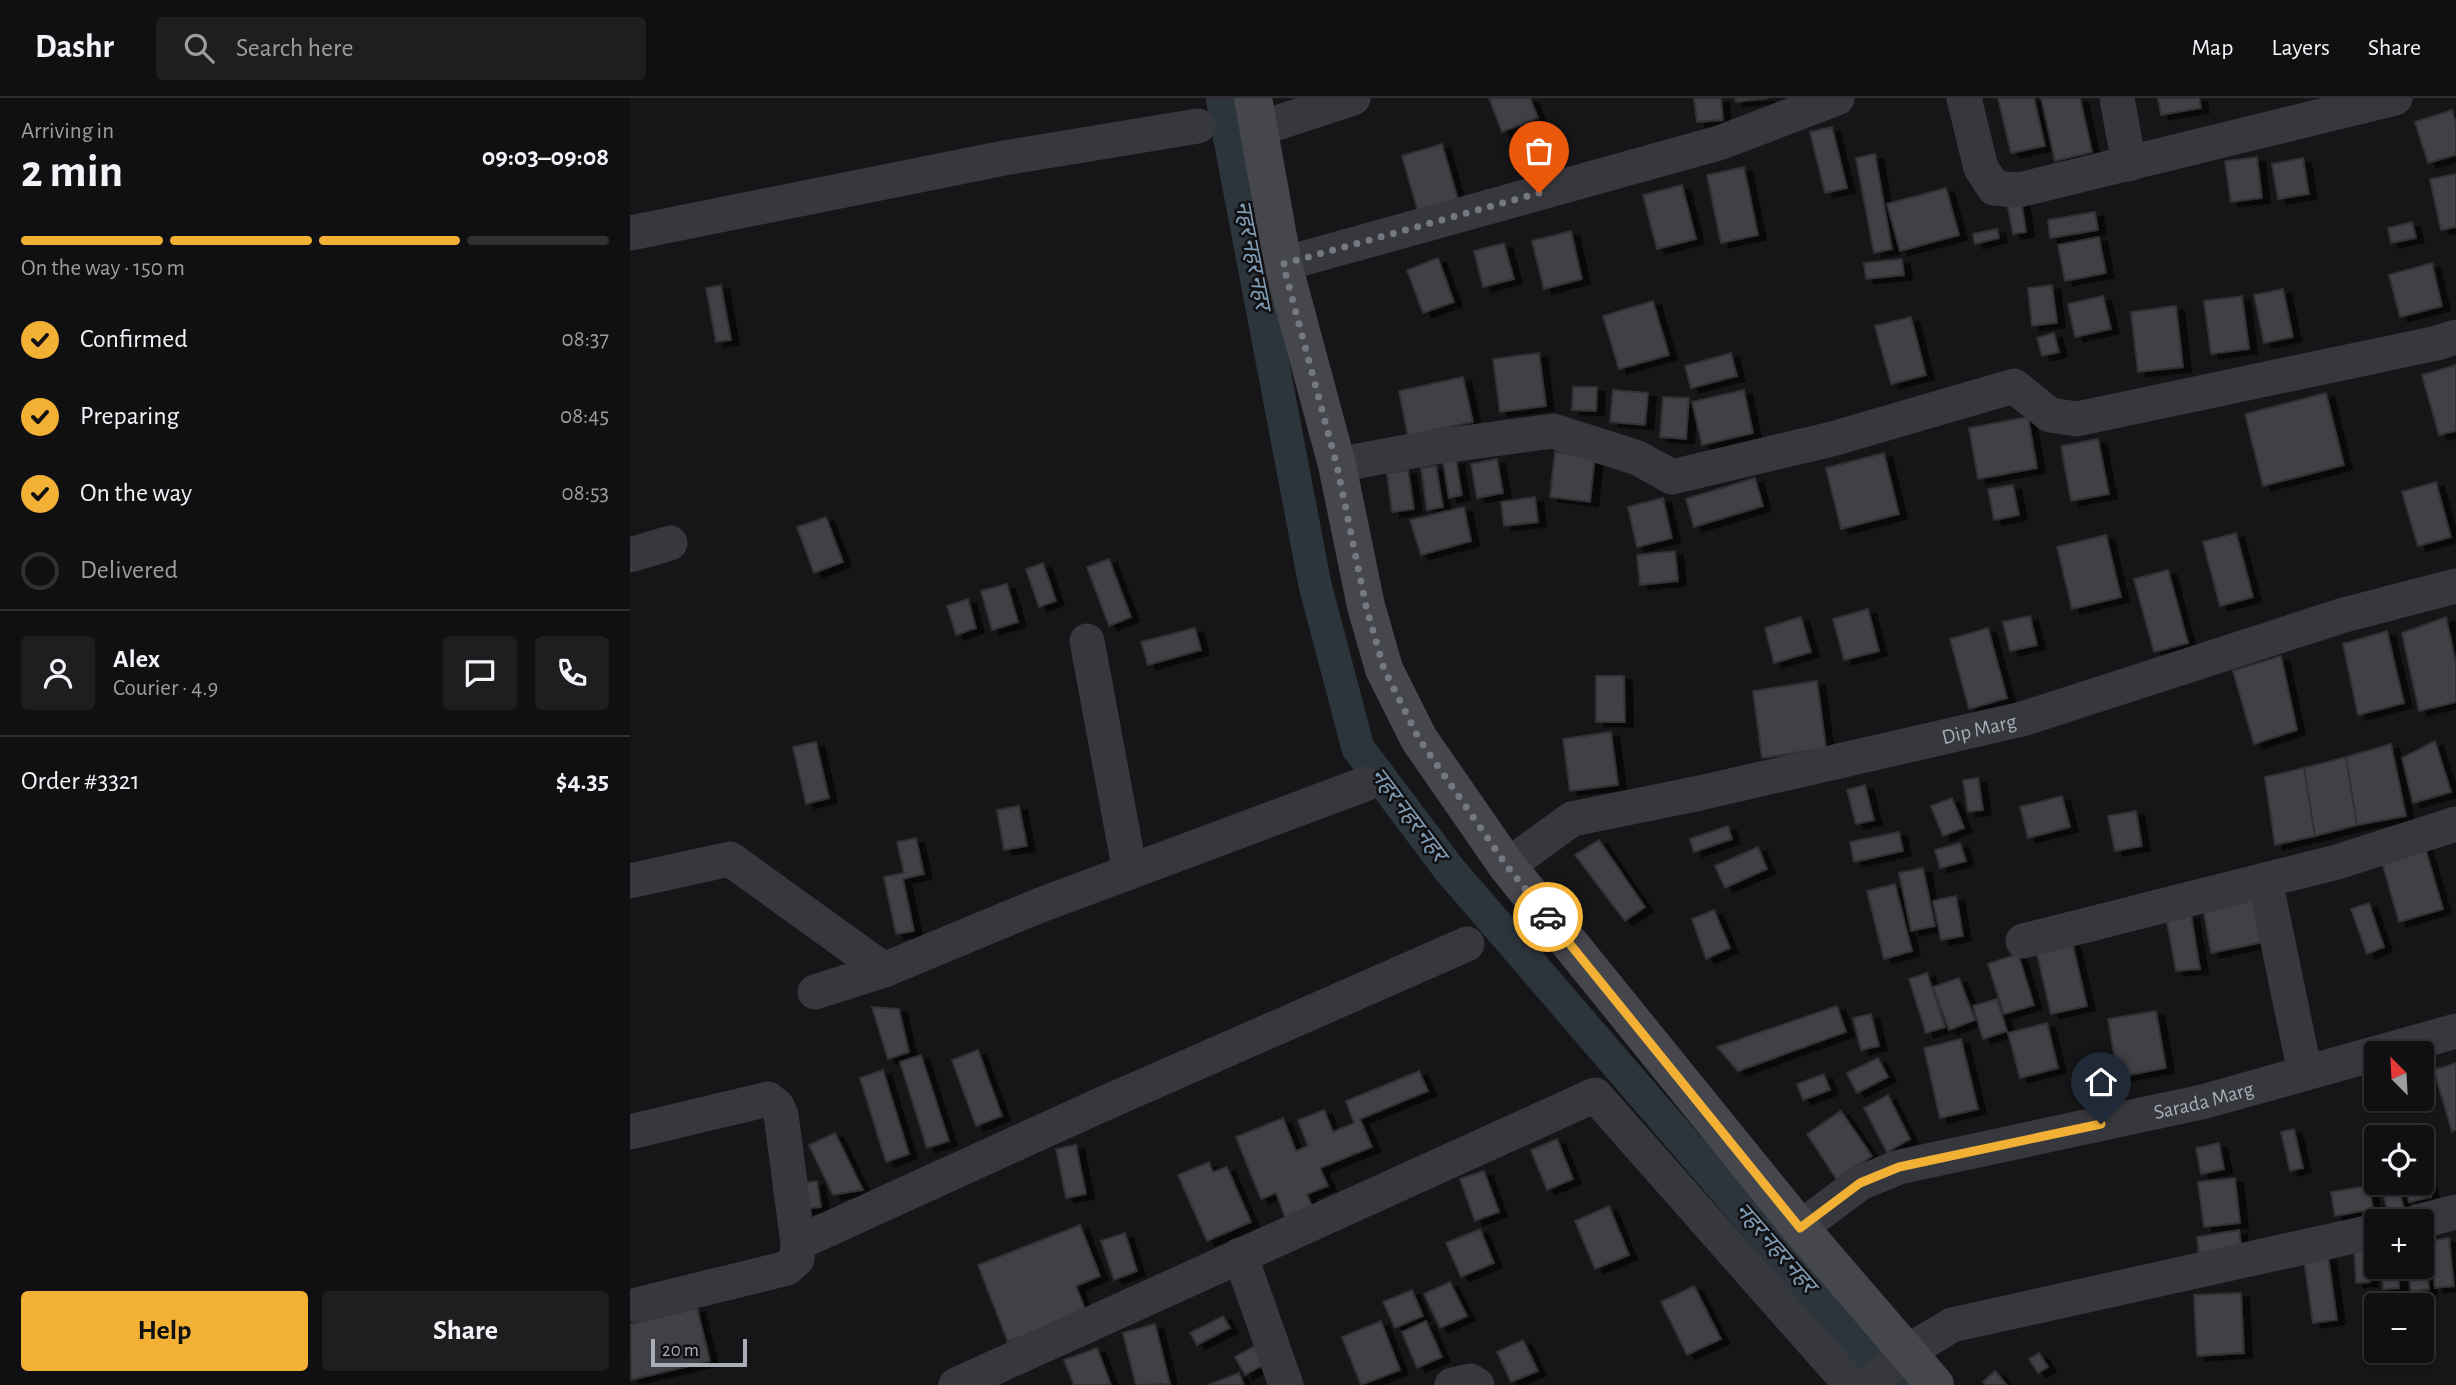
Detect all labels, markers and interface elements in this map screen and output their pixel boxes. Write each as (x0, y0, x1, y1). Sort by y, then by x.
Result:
search box (156, 17, 646, 80)
icon: search (180, 29, 218, 67)
text: Dashr (35, 31, 114, 64)
text: Search here (236, 35, 353, 61)
text: Map (2191, 36, 2233, 60)
text: Layers (2271, 36, 2330, 60)
text: Share (2368, 36, 2421, 60)
text: Arriving in (21, 120, 114, 143)
pin (1509, 121, 1569, 193)
icon: bag (1520, 132, 1558, 170)
text: 09:03–09:08 (482, 144, 609, 170)
text: 2 min (21, 149, 123, 195)
water label: नहर नहर नहर (1230, 199, 1275, 316)
text: On the way · 150 m (21, 257, 185, 280)
icon: check (21, 321, 59, 359)
text: Confirmed (80, 326, 188, 352)
text: 08:37 (562, 328, 609, 351)
icon: check (21, 398, 59, 436)
text: Preparing (80, 403, 179, 429)
text: 08:45 (560, 405, 609, 428)
icon: check (21, 475, 59, 513)
text: On the way (80, 480, 192, 506)
text: 08:53 (562, 482, 609, 505)
text: Delivered (80, 557, 178, 583)
button: person (21, 636, 95, 710)
button: chat (443, 636, 517, 710)
button: phone (535, 636, 609, 710)
text: Alex (113, 646, 160, 672)
text: Courier · 4.9 (113, 677, 218, 700)
street label: Dip Marg (1940, 710, 2019, 748)
water label: नहर नहर नहर (1366, 764, 1453, 869)
text: Order #3321 (21, 768, 140, 794)
text: $4.35 (556, 768, 609, 794)
courier (1513, 882, 1583, 952)
icon: car (1529, 898, 1567, 936)
north arrow (2364, 1041, 2434, 1111)
map controls (2364, 1041, 2434, 1363)
pin (2071, 1052, 2131, 1124)
icon: home (2082, 1063, 2120, 1101)
street label: Sarada Marg (2152, 1077, 2257, 1123)
button: locate (2364, 1125, 2434, 1195)
water label: नहर नहर नहर (1730, 1199, 1823, 1300)
button: + (2364, 1209, 2434, 1279)
button: Help (21, 1291, 308, 1371)
button: Share (322, 1291, 609, 1371)
button: − (2364, 1293, 2434, 1363)
scale bar (651, 1336, 747, 1368)
text: 20 m (662, 1341, 699, 1360)

